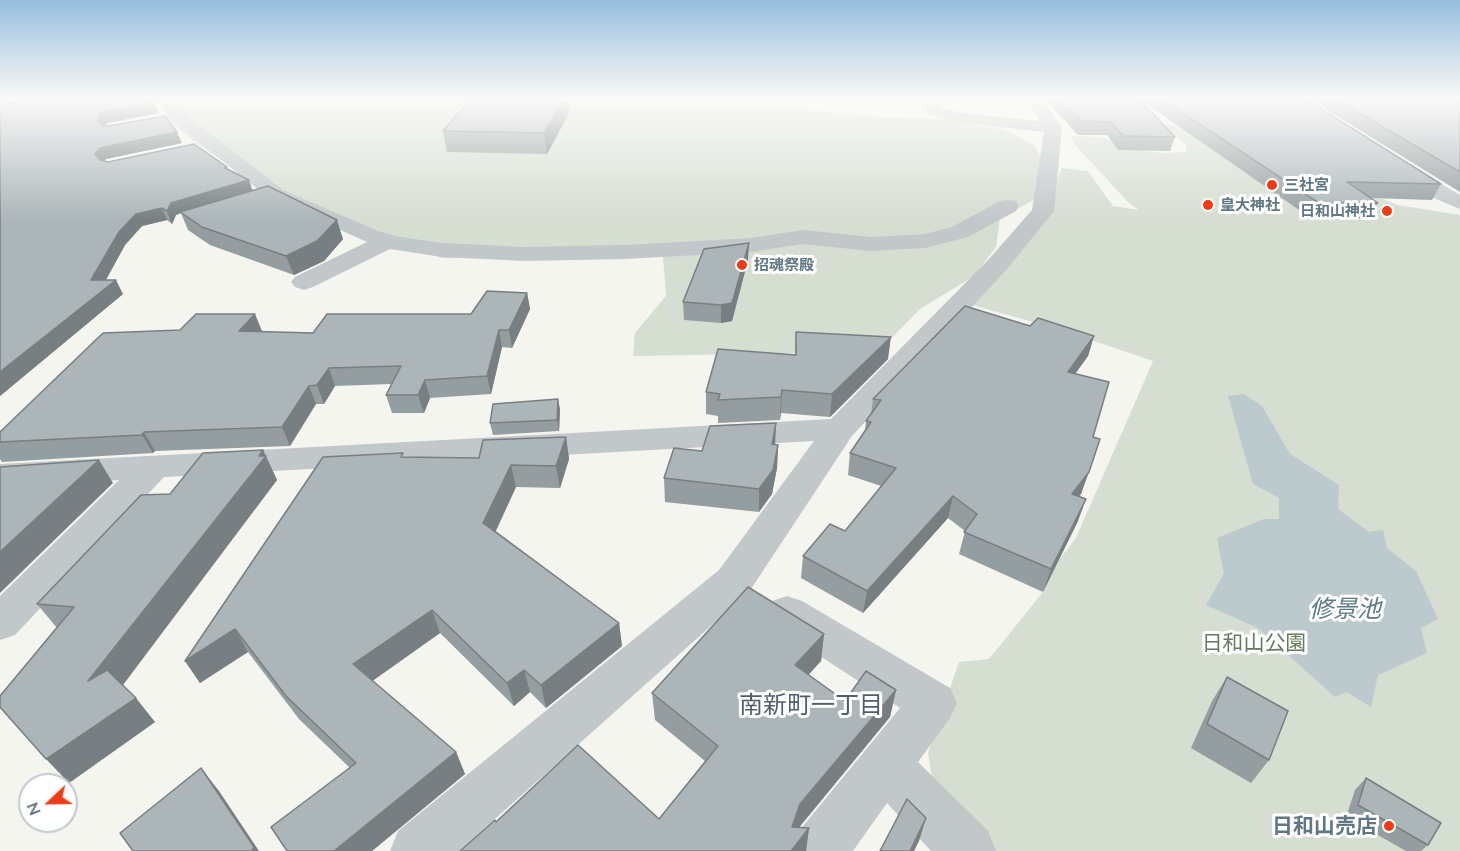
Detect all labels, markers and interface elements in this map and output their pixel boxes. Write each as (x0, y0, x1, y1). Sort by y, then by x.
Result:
place label: 三社宮 (1284, 176, 1329, 194)
marker: 三社宮 (1265, 178, 1279, 192)
place label: 皇大神社 (1220, 196, 1280, 214)
marker: 皇大神社 (1201, 198, 1215, 212)
place label: 日和山神社 (1300, 202, 1375, 220)
marker: 日和山神社 (1380, 204, 1394, 218)
place label: 招魂祭殿 (754, 256, 814, 274)
marker: 招魂祭殿 (735, 258, 749, 272)
water label: 修景池 (1309, 595, 1381, 623)
park label: 日和山公園 (1202, 630, 1306, 656)
district label: 南新町一丁目 (739, 691, 883, 719)
north arrow (18, 773, 78, 833)
text: N (22, 800, 44, 818)
place label: 日和山売店 (1272, 813, 1377, 839)
marker: 日和山売店 (1382, 819, 1396, 833)

